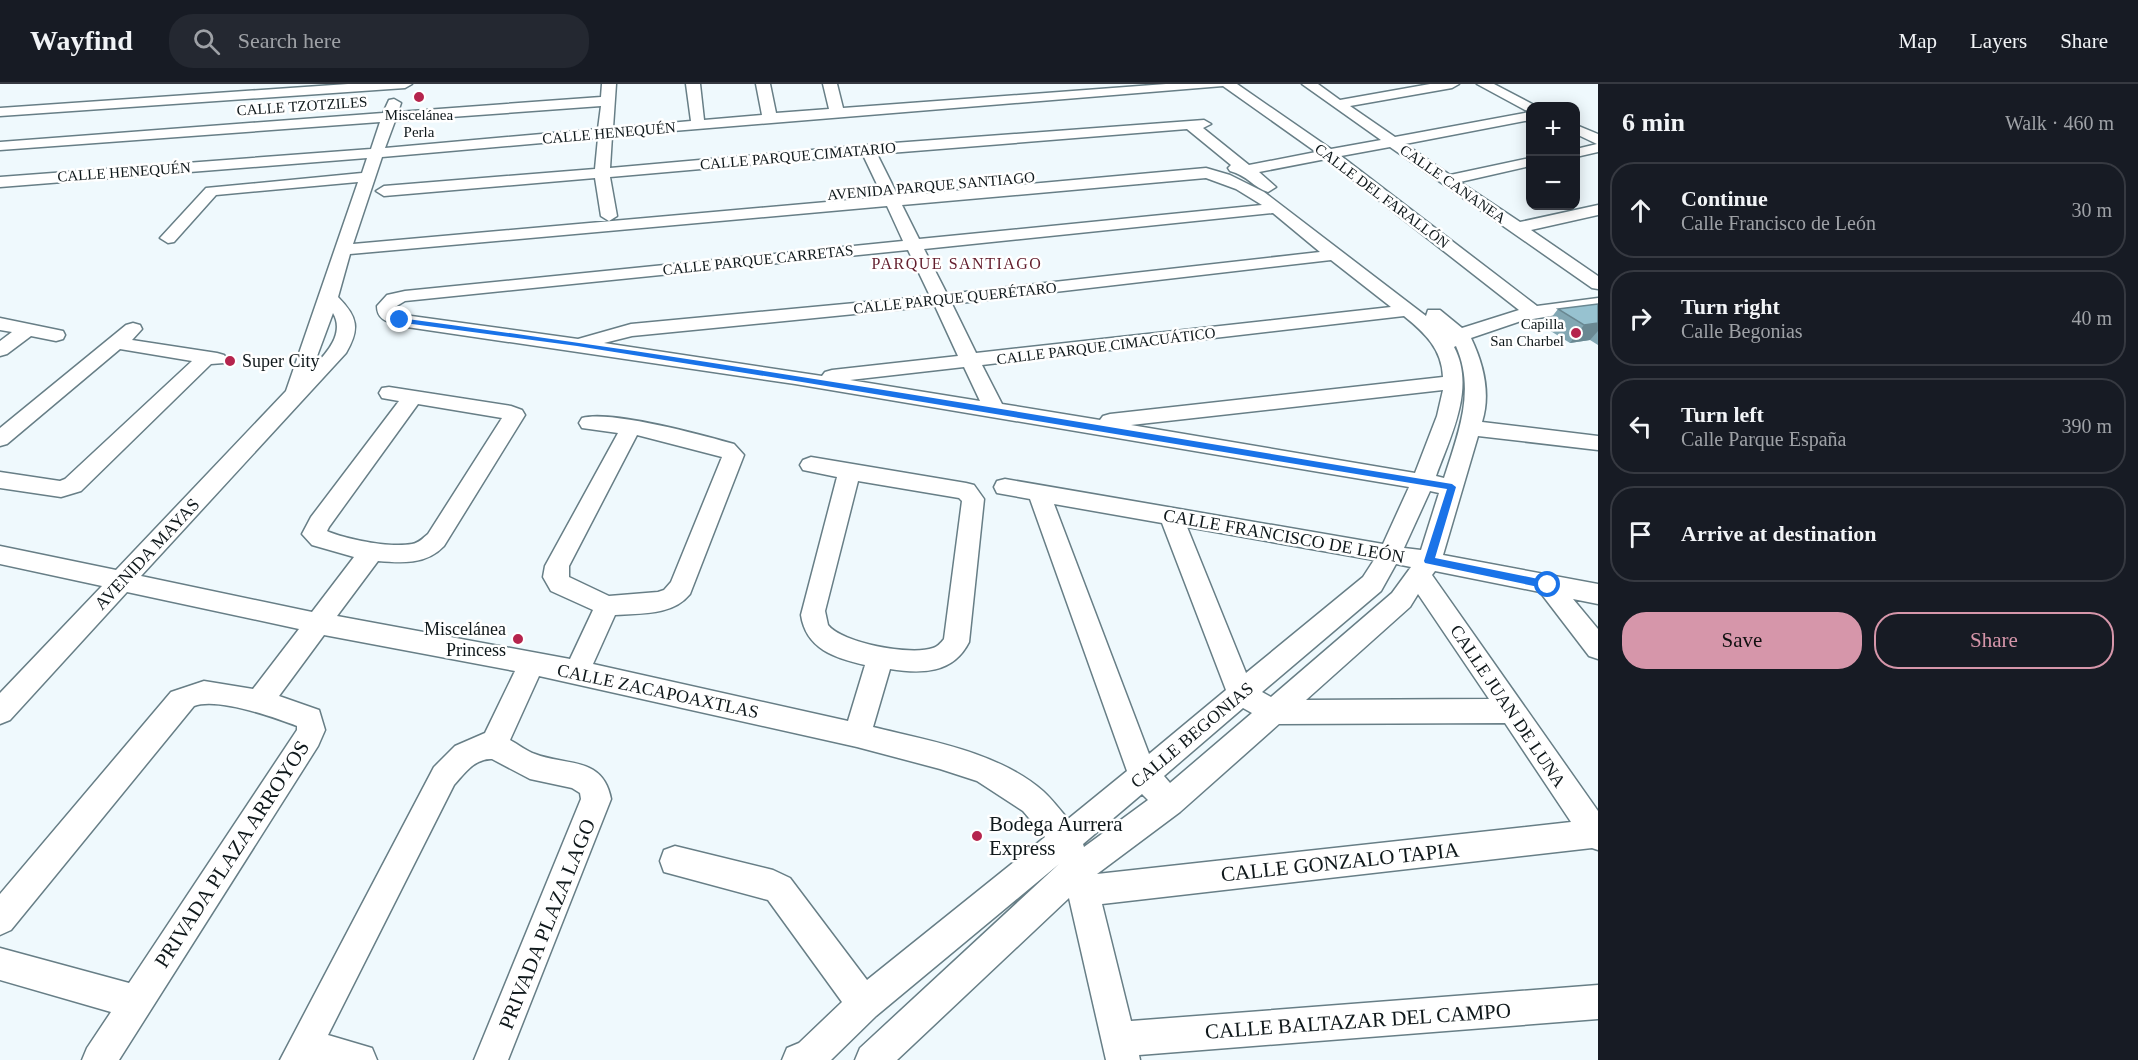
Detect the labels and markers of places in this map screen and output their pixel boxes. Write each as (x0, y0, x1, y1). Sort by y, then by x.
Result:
marker: Miscelánea Perla (412, 90, 426, 104)
place label: Miscelánea Perla (385, 107, 453, 140)
place label: Capilla San Charbel (1490, 316, 1564, 349)
marker: Capilla San Charbel (1569, 326, 1583, 340)
place label: Super City (242, 351, 320, 371)
marker: Super City (223, 354, 237, 368)
place label: Miscelánea Princess (424, 619, 506, 660)
marker: Miscelánea Princess (511, 632, 525, 646)
place label: Bodega Aurrera Express (989, 812, 1123, 860)
marker: Bodega Aurrera Express (970, 829, 984, 843)

